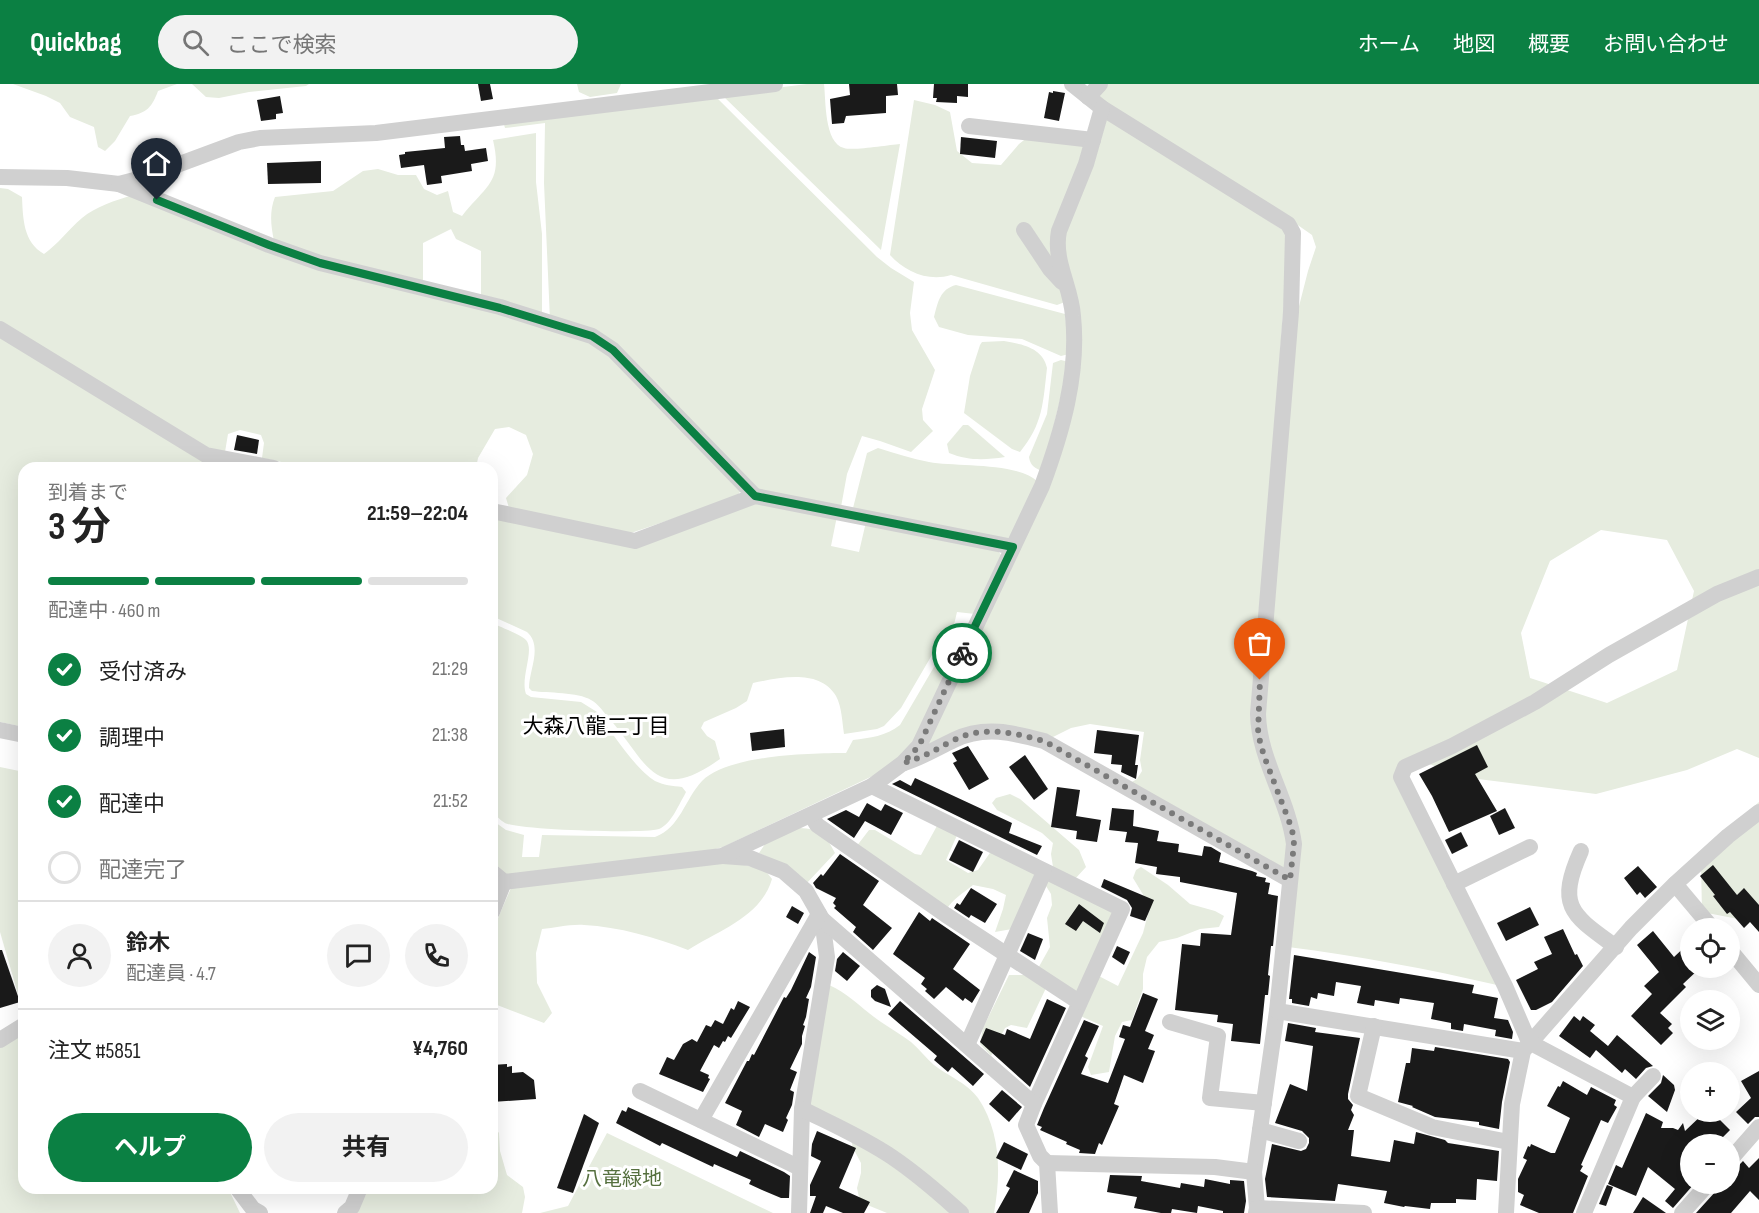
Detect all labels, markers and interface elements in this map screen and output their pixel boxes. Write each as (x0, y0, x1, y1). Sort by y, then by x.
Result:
search box (158, 15, 578, 69)
text: Quickbag (30, 26, 122, 59)
icon: search (179, 26, 212, 59)
text: ここで検索 (227, 32, 337, 59)
text: ホーム (1358, 32, 1420, 57)
text: 地図 (1453, 32, 1495, 57)
text: 概要 (1528, 32, 1570, 57)
text: お問い合わせ (1603, 32, 1729, 57)
pin (131, 138, 182, 200)
icon: home (140, 147, 173, 180)
text: 到着まで (48, 481, 128, 505)
text: 21:59–22:04 (367, 500, 468, 527)
text: 3 分 (48, 504, 111, 551)
text: 配達中 · 460 m (48, 599, 160, 623)
pin (1234, 618, 1285, 680)
courier (932, 623, 992, 683)
icon: bag (1243, 627, 1276, 660)
icon: bike (946, 637, 979, 670)
icon: check (48, 653, 81, 686)
text: 21:29 (432, 657, 468, 681)
text: 受付済み (99, 659, 187, 686)
district label: 大森八龍二丁目 (523, 714, 670, 739)
icon: check (48, 719, 81, 752)
text: 21:38 (432, 723, 468, 747)
text: 調理中 (99, 725, 165, 752)
icon: check (48, 785, 81, 818)
text: 21:52 (433, 789, 468, 813)
text: 配達中 (99, 791, 165, 818)
text: 配達完了 (99, 857, 187, 884)
map controls (1680, 918, 1740, 1194)
button: locate (1680, 918, 1740, 978)
button: person (48, 924, 111, 987)
button: chat (327, 924, 390, 987)
button: phone (405, 924, 468, 987)
text: 鈴木 (126, 930, 170, 957)
text: 配達員 · 4.7 (126, 962, 216, 986)
button: layers (1680, 990, 1740, 1050)
text: ¥4,760 (412, 1035, 468, 1062)
text: 注文 #5851 (48, 1038, 141, 1065)
button: + (1680, 1062, 1740, 1122)
button: ヘルプ (48, 1113, 252, 1182)
button: 共有 (264, 1113, 468, 1182)
button: − (1680, 1134, 1740, 1194)
park label: 八竜緑地 (582, 1167, 662, 1191)

